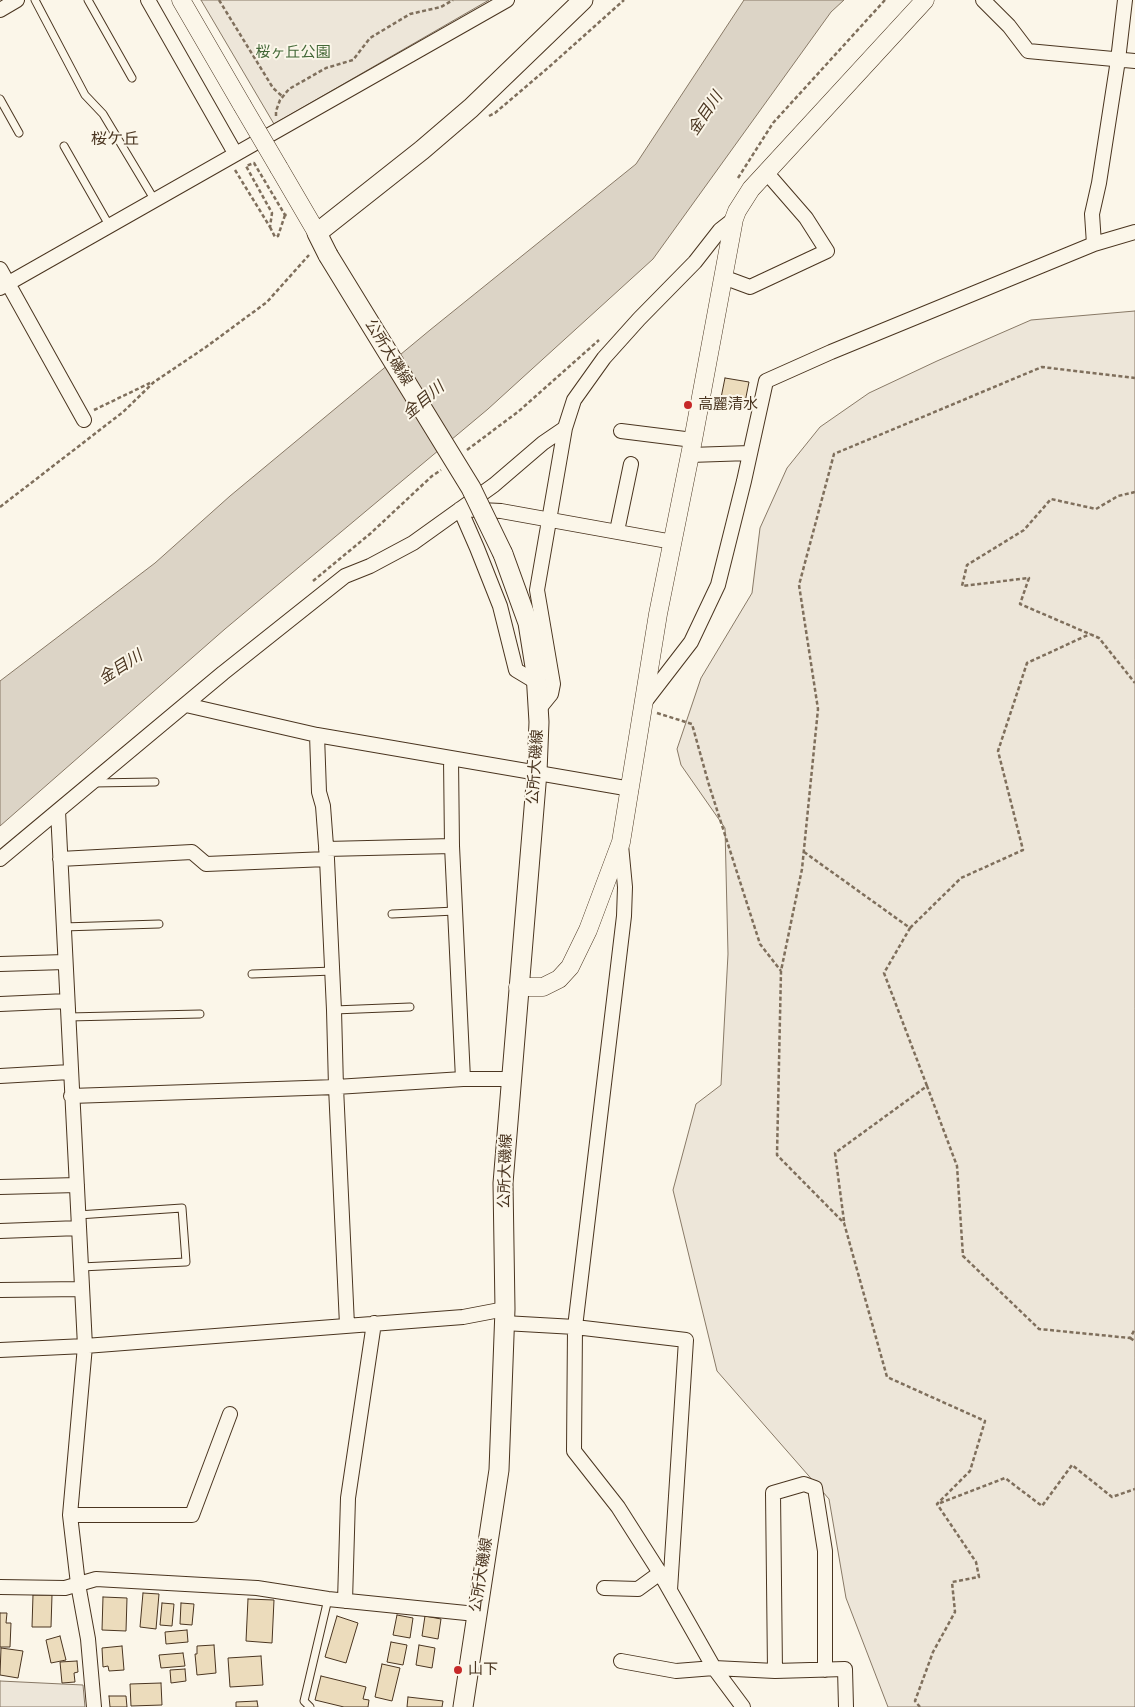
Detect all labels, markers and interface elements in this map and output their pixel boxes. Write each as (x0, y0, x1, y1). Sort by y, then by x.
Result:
park label: 桜ヶ丘公園 (256, 44, 330, 62)
water label: 金目川 (685, 89, 727, 139)
district label: 桜ケ丘 (91, 130, 139, 150)
street label: 公所大磯線 (360, 316, 416, 390)
water label: 金目川 (399, 378, 449, 424)
place label: 高麗清水 (698, 396, 758, 414)
marker: 高麗清水 (682, 399, 694, 411)
water label: 金目川 (96, 647, 146, 689)
street label: 公所大磯線 (524, 729, 548, 805)
street label: 公所大磯線 (496, 1133, 516, 1209)
street label: 公所大磯線 (467, 1537, 497, 1613)
place label: 山下 (468, 1661, 498, 1679)
marker: 山下 (452, 1664, 464, 1676)

